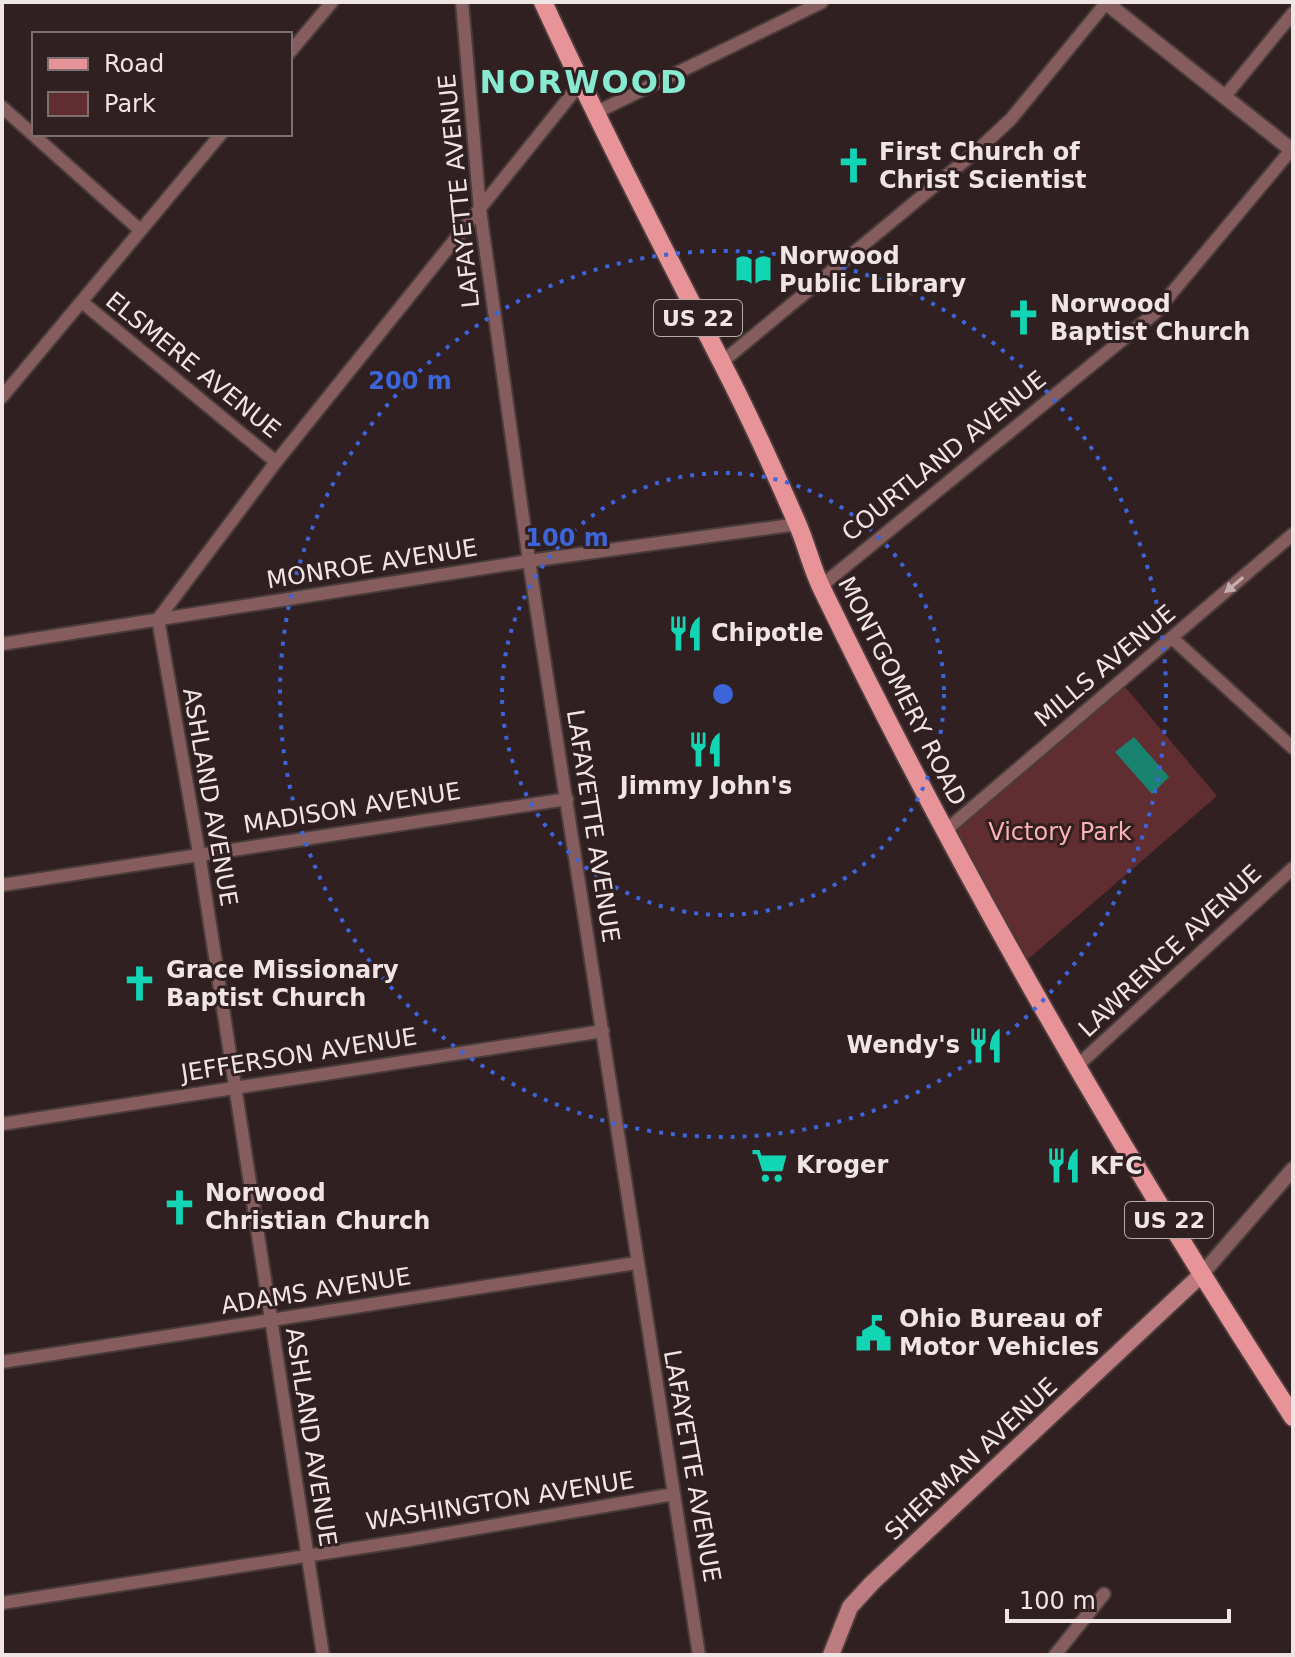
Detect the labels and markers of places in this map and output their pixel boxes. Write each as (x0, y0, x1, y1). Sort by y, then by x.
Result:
place label: First Church of Christ Scientist (879, 138, 1086, 194)
church icon: First Church of Christ Scientist (834, 147, 872, 185)
place label: Norwood Public Library (779, 242, 966, 298)
library icon: Norwood Public Library (734, 251, 772, 289)
place label: Norwood Baptist Church (1050, 290, 1250, 346)
church icon: Norwood Baptist Church (1005, 299, 1043, 337)
restaurant icon: Chipotle (666, 614, 704, 652)
place label: Chipotle (711, 619, 824, 647)
centre of rings (709, 680, 737, 708)
restaurant icon: Jimmy John's (687, 730, 725, 768)
place label: Jimmy John's (618, 772, 792, 800)
place label: Grace Missionary Baptist Church (166, 956, 399, 1012)
church icon: Grace Missionary Baptist Church (121, 965, 159, 1003)
restaurant icon: Wendy's (967, 1026, 1005, 1064)
place label: Wendy's (847, 1031, 960, 1059)
supermarket icon: Kroger (751, 1146, 789, 1184)
restaurant icon: KFC (1045, 1147, 1083, 1185)
place label: Kroger (796, 1151, 888, 1179)
place label: KFC (1090, 1152, 1143, 1180)
place label: Norwood Christian Church (205, 1179, 430, 1235)
church icon: Norwood Christian Church (160, 1188, 198, 1226)
place label: Ohio Bureau of Motor Vehicles (899, 1305, 1102, 1361)
public building icon: Ohio Bureau of Motor Vehicles (854, 1314, 892, 1352)

